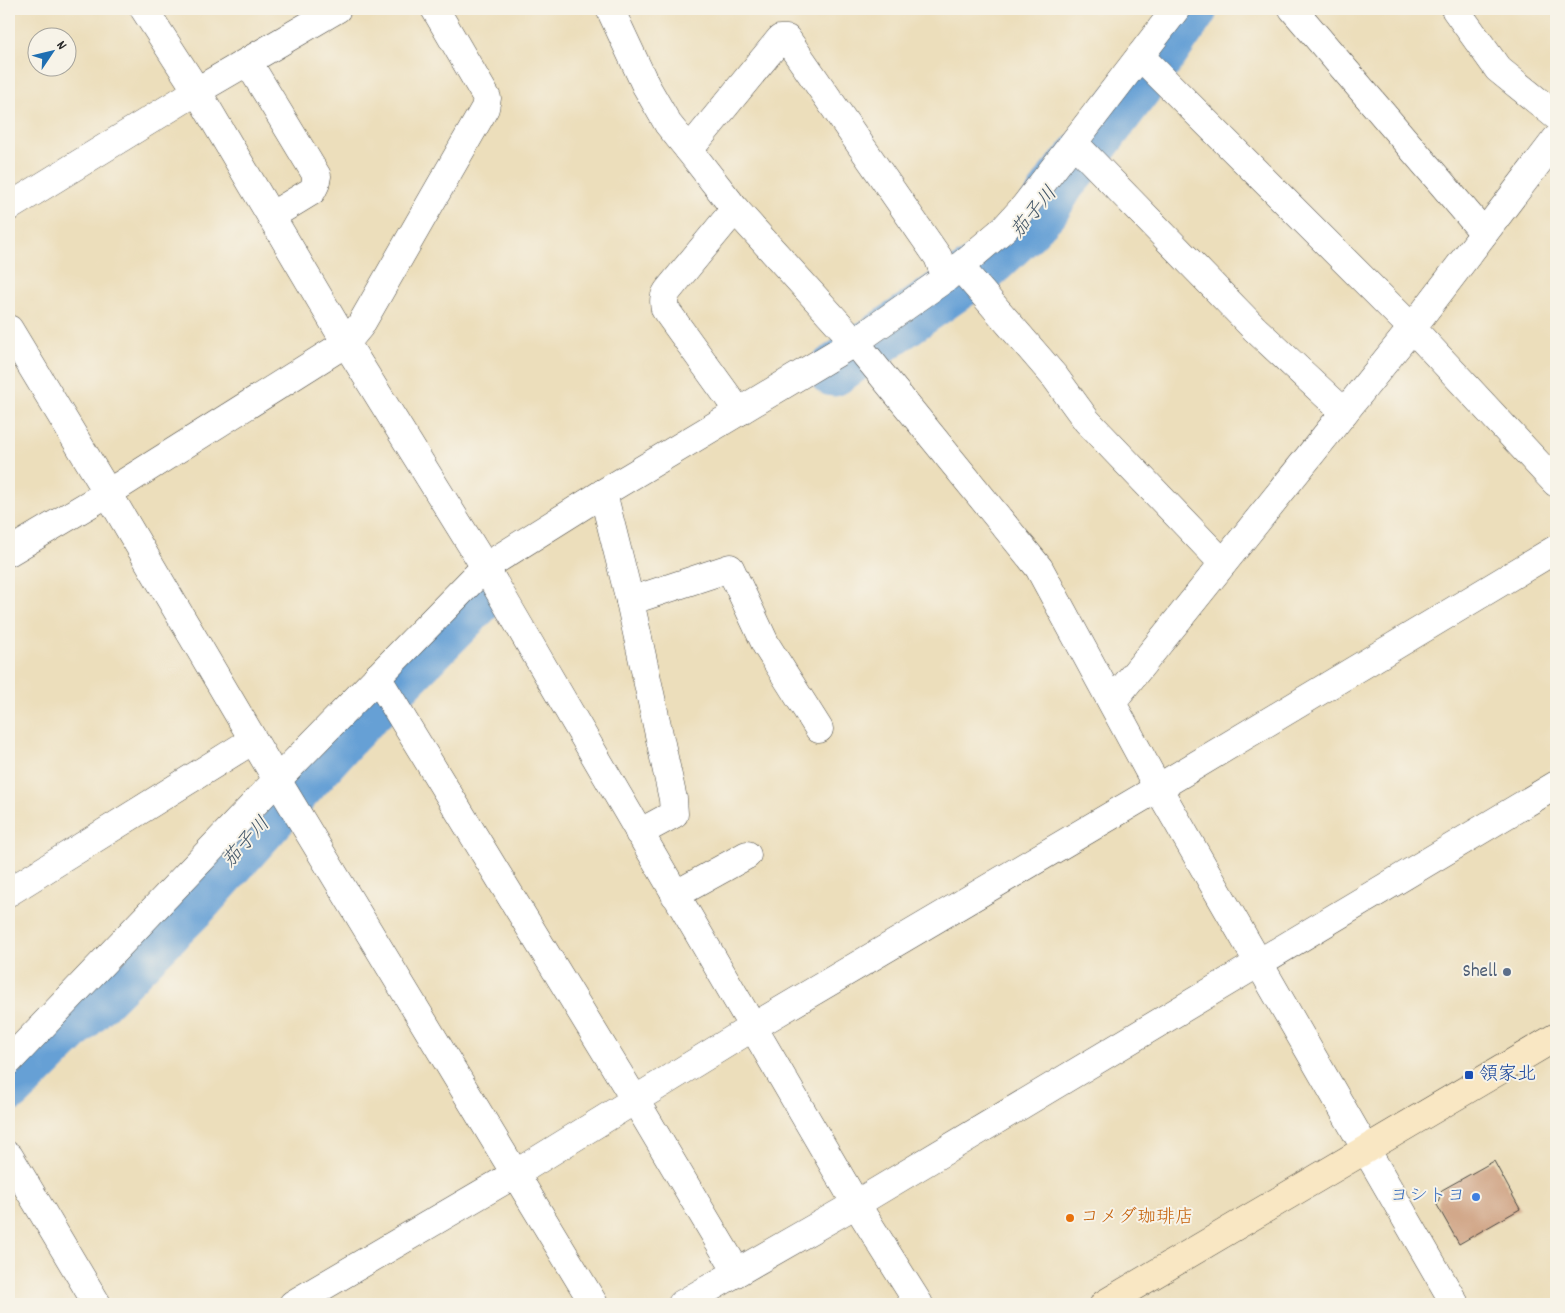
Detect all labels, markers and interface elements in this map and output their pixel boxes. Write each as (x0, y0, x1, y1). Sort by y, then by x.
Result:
north arrow (28, 28, 78, 78)
text: N (51, 37, 71, 54)
water label: 茄子川 (1005, 181, 1065, 245)
water label: 茄子川 (217, 811, 277, 875)
place label: Shell (1463, 959, 1497, 986)
marker: Shell (1501, 966, 1513, 978)
place label: 領家北 (1479, 1062, 1536, 1089)
marker: 領家北 (1463, 1069, 1475, 1081)
place label: ヨシトヨ (1390, 1184, 1466, 1211)
marker: ヨシトヨ (1470, 1191, 1482, 1203)
place label: コメダ珈琲店 (1080, 1205, 1194, 1232)
marker: コメダ珈琲店 (1064, 1212, 1076, 1224)

